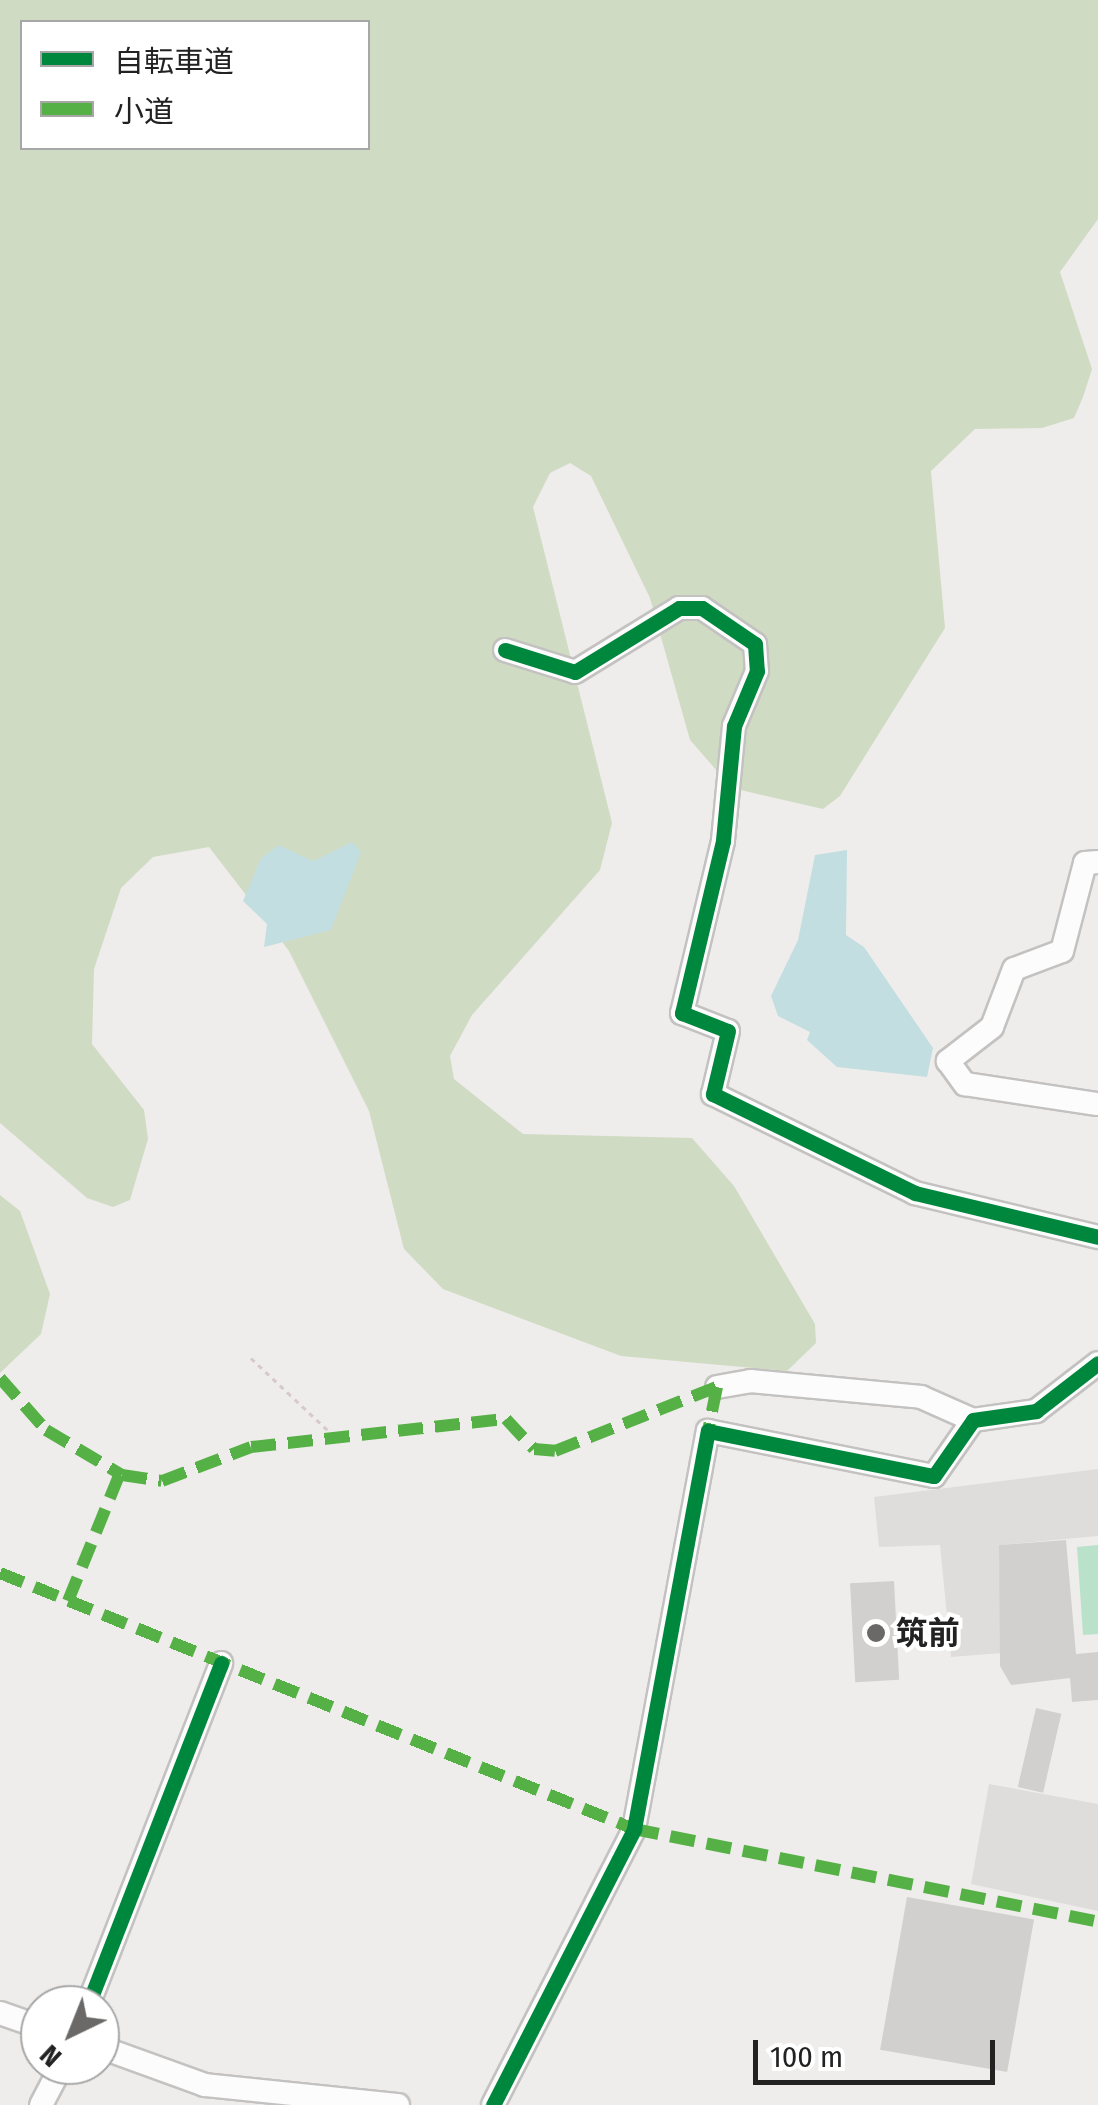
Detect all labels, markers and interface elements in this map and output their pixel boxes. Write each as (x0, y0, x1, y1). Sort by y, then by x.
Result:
legend (20, 20, 370, 150)
text: 自転車道 (114, 44, 234, 80)
text: 小道 (114, 94, 174, 130)
place label: 筑前 (896, 1614, 960, 1652)
marker: 筑前 (865, 1622, 887, 1644)
north arrow (20, 1985, 120, 2085)
scale bar (758, 2020, 1000, 2082)
text: N (33, 2038, 68, 2074)
text: 100 m (770, 2039, 843, 2075)

